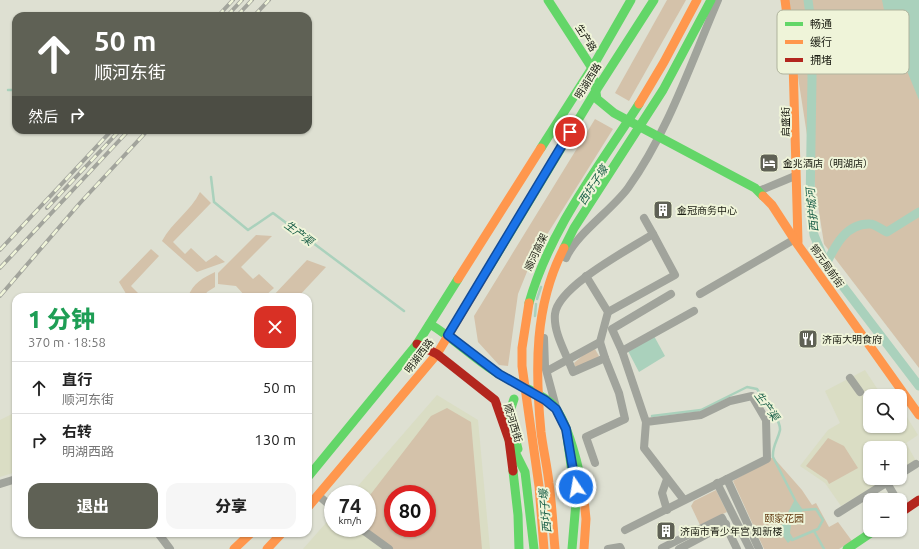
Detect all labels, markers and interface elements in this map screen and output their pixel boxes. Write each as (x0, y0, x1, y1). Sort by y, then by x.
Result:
legend (777, 10, 909, 74)
text: 畅通 (810, 18, 832, 30)
street label: 生产路 (573, 22, 599, 54)
text: 50 m (94, 25, 156, 56)
icon: ahead (28, 28, 80, 80)
text: 缓行 (810, 36, 832, 48)
text: 拥堵 (810, 54, 832, 66)
street label: 明湖西路 (573, 61, 603, 101)
text: 顺河东街 (94, 62, 166, 82)
icon: right (66, 104, 88, 126)
street label: 启盛街 (780, 107, 791, 137)
text: 然后 (28, 108, 58, 125)
pin (553, 115, 587, 149)
icon: arrive (559, 121, 581, 143)
hotel icon: 金兆酒店（明湖店） (758, 152, 780, 174)
place label: 金兆酒店（明湖店） (783, 158, 873, 169)
water label: 西圩子壕 (576, 162, 611, 207)
water label: 西护城河 (804, 186, 820, 232)
building icon: 金冠商务中心 (652, 199, 674, 221)
place label: 金冠商务中心 (677, 205, 737, 216)
water label: 生产渠 (282, 218, 317, 249)
street label: 顺河高架 (523, 232, 549, 272)
street label: 铜元局前街 (808, 242, 846, 290)
text: 1 分钟 (28, 306, 95, 333)
button: close (254, 306, 296, 348)
restaurant icon: 济南大明食府 (797, 328, 819, 350)
place label: 济南大明食府 (822, 334, 882, 345)
text: 370 m · 18:58 (28, 335, 106, 349)
street label: 明湖西路 (403, 337, 435, 375)
text: 直行 (62, 371, 92, 388)
icon: ahead (28, 377, 50, 399)
text: 50 m (263, 379, 296, 396)
water label: 生产渠 (752, 389, 783, 424)
map controls (863, 389, 907, 537)
button: search (863, 389, 907, 433)
text: 顺河东街 (62, 392, 114, 406)
street label: 顺河西街 (502, 402, 524, 444)
text: 右转 (62, 423, 92, 440)
icon: right (28, 429, 50, 451)
text: 130 m (254, 431, 296, 448)
button: + (863, 441, 907, 485)
text: 明湖西路 (62, 444, 114, 458)
position arrow (555, 466, 597, 508)
button: 退出 (28, 483, 158, 529)
button: 分享 (166, 483, 296, 529)
speed limit sign: 80 (384, 485, 436, 537)
water label: 西圩子壕 (537, 487, 553, 533)
button: − (863, 493, 907, 537)
text: 74 (339, 494, 361, 517)
park label: 颐家花园 (764, 513, 804, 524)
text: km/h (338, 515, 362, 526)
building icon: 济南市青少年宫 知新楼 (655, 520, 677, 542)
place label: 济南市青少年宫 知新楼 (680, 526, 782, 537)

